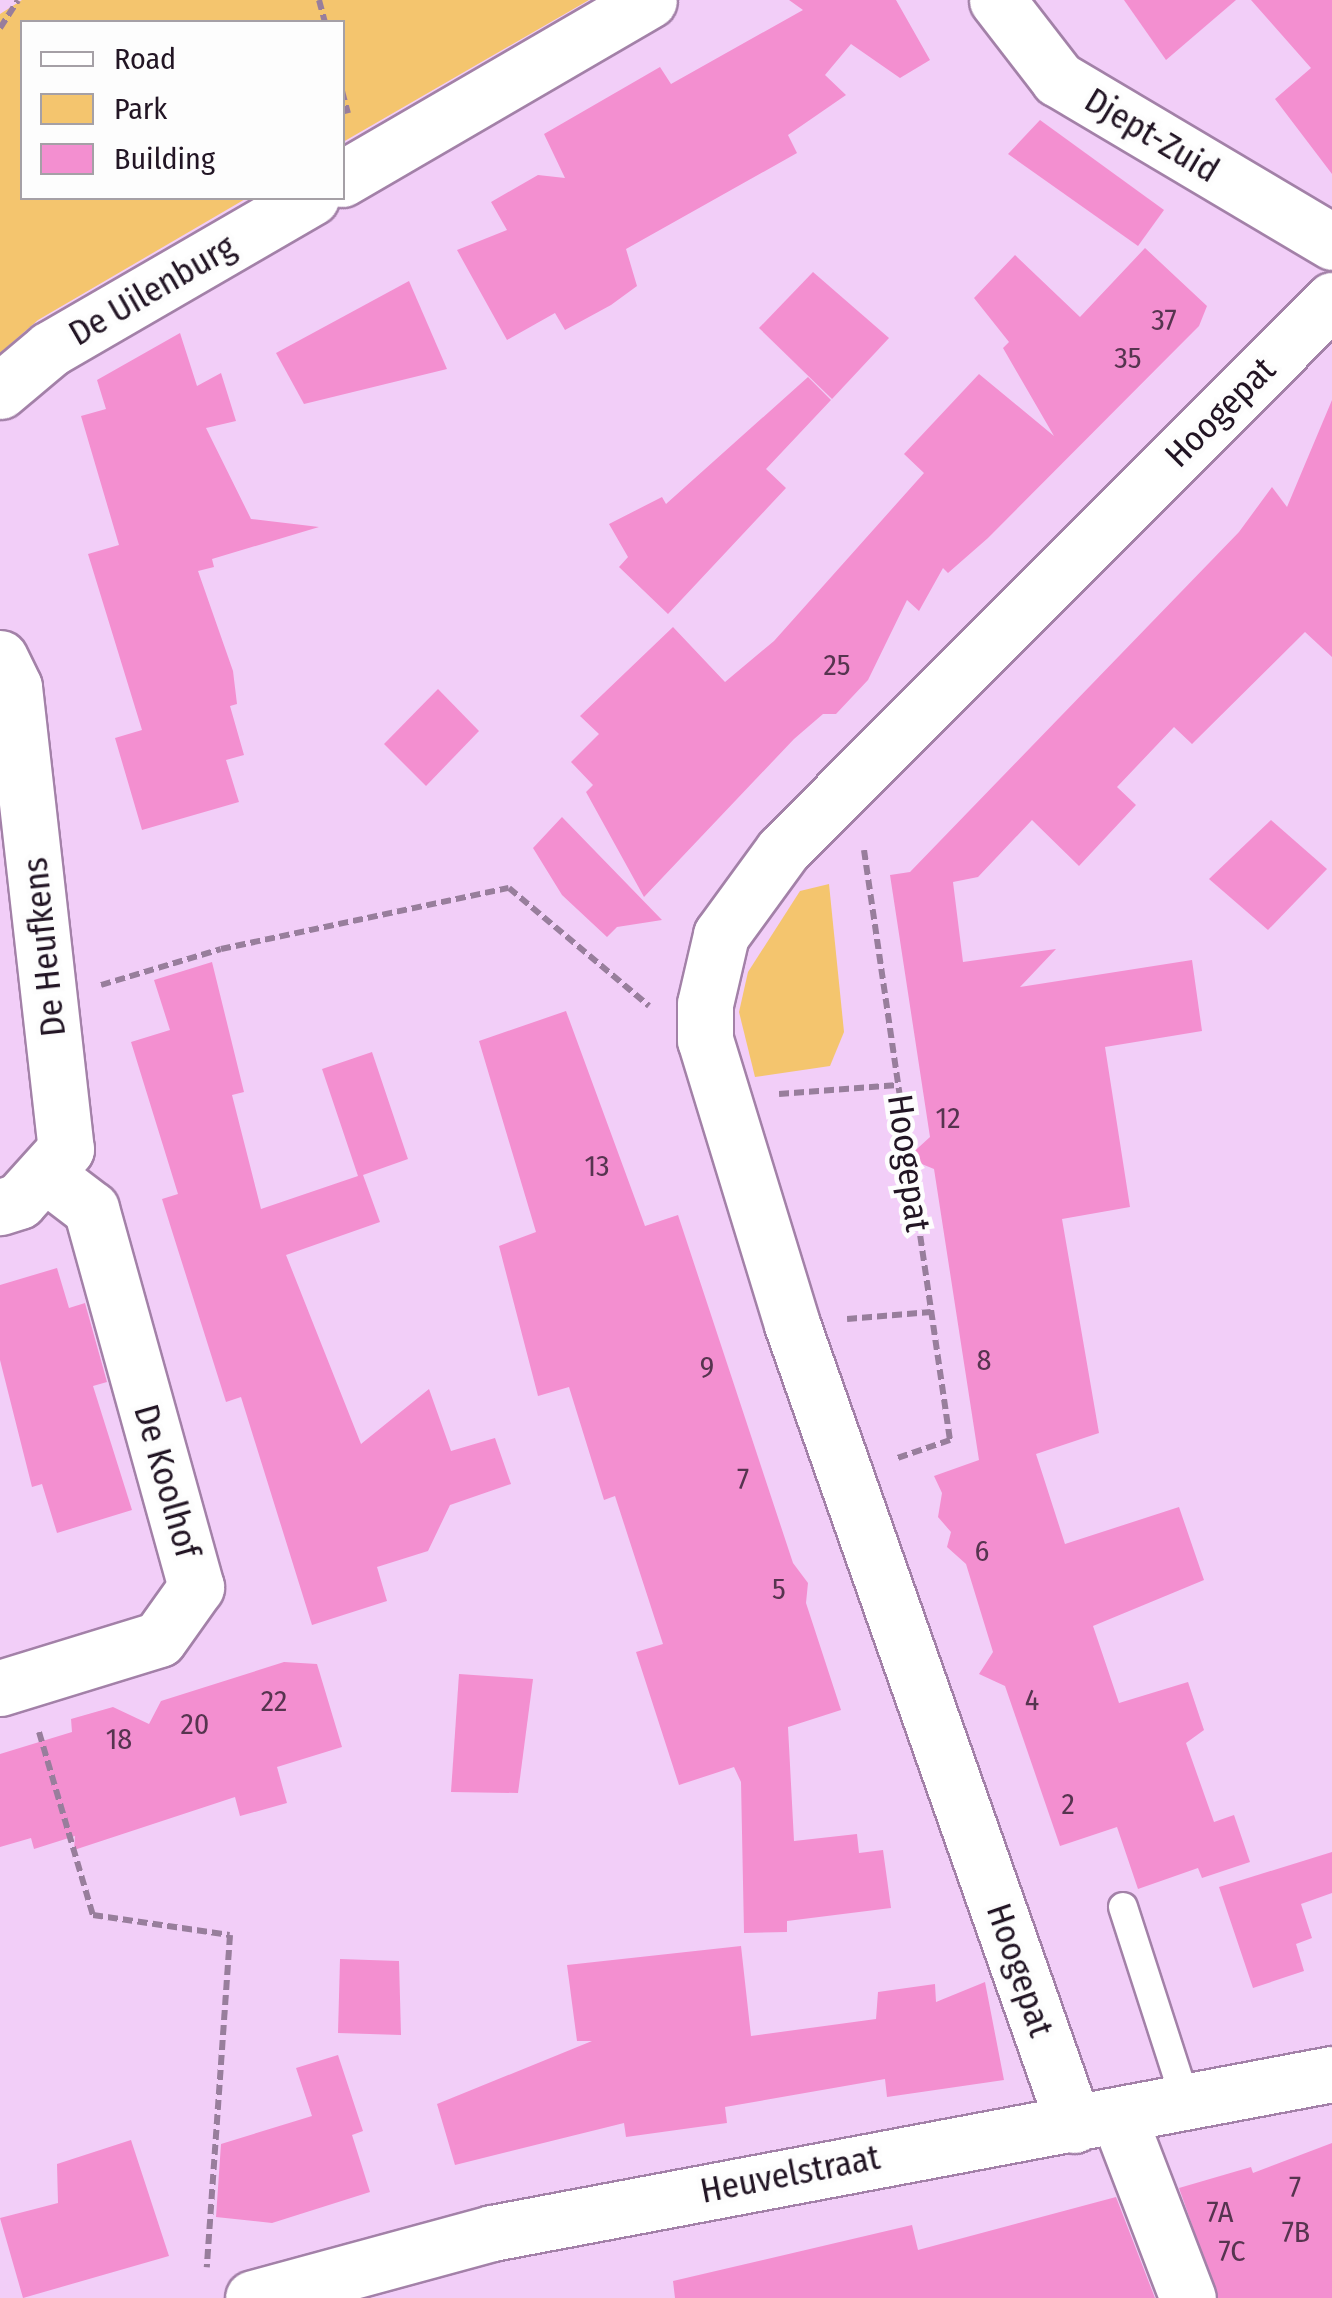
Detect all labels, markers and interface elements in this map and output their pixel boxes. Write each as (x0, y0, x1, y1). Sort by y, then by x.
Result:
legend (20, 20, 345, 200)
text: Road (114, 41, 176, 77)
street label: Djept-Zuid (1077, 79, 1227, 191)
text: Park (114, 91, 167, 127)
text: Building (114, 141, 215, 177)
street label: De Uilenburg (61, 226, 243, 354)
house number: 37 (1151, 302, 1177, 338)
house number: 35 (1114, 340, 1142, 376)
street label: Hoogepat (1156, 348, 1284, 476)
house number: 25 (824, 647, 850, 683)
street label: De Heufkens (14, 855, 74, 1039)
street label: Hoogepat (879, 1092, 939, 1234)
house number: 12 (936, 1100, 960, 1136)
house number: 13 (584, 1148, 610, 1184)
house number: 8 (977, 1342, 991, 1378)
house number: 9 (700, 1349, 714, 1385)
street label: De Koolhof (125, 1400, 209, 1562)
house number: 7 (737, 1461, 749, 1497)
house number: 6 (975, 1533, 989, 1569)
house number: 5 (772, 1571, 786, 1607)
house number: 4 (1025, 1682, 1039, 1718)
house number: 22 (261, 1683, 287, 1719)
house number: 20 (181, 1706, 209, 1742)
house number: 18 (106, 1721, 132, 1757)
house number: 2 (1061, 1786, 1075, 1822)
street label: Hoogepat (978, 1898, 1062, 2042)
street label: Heuvelstraat (697, 2136, 883, 2212)
house number: 7 (1289, 2169, 1301, 2205)
house number: 7A (1206, 2194, 1234, 2230)
house number: 7B (1282, 2214, 1310, 2250)
house number: 7C (1218, 2233, 1246, 2269)

